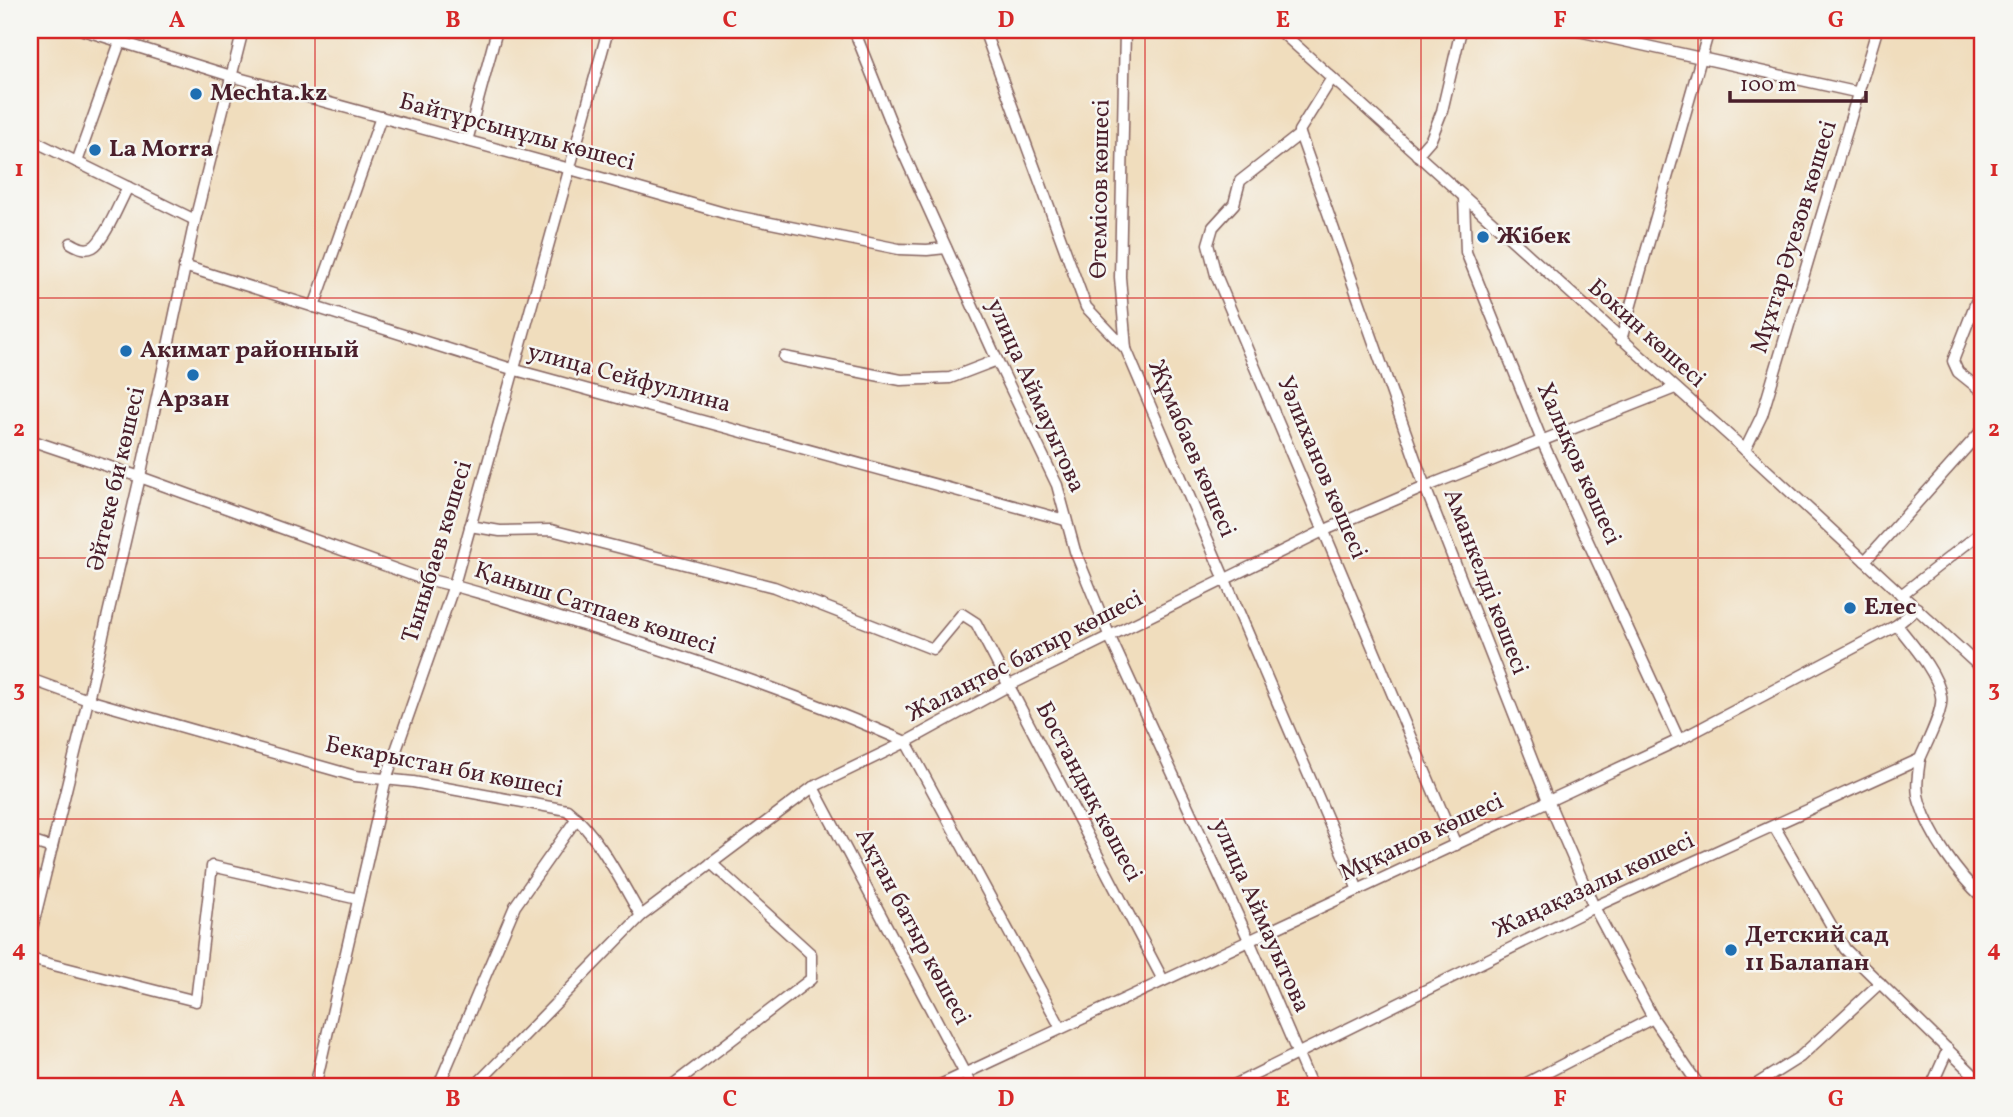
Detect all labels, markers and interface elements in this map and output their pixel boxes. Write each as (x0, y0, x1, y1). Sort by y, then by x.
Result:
text: A (169, 5, 185, 37)
text: B (445, 5, 461, 37)
text: C (723, 5, 737, 37)
text: D (998, 5, 1015, 37)
text: E (1276, 5, 1290, 37)
text: F (1553, 5, 1567, 37)
text: G (1828, 5, 1844, 37)
scale bar (1730, 60, 1866, 104)
text: 100 m (1740, 71, 1797, 100)
place label: Mechta.kz (210, 77, 327, 111)
street label: Байтұрсынұлы көшесі (395, 85, 639, 181)
marker: Mechta.kz (188, 86, 204, 102)
street label: Өтемісов көшесі (1082, 99, 1120, 279)
street label: Мұхтар Әуезов көшесі (1743, 116, 1847, 358)
place label: La Morra (109, 133, 214, 167)
marker: La Morra (87, 142, 103, 158)
text: 1 (14, 154, 24, 186)
text: 1 (1989, 154, 1999, 186)
place label: Жібек (1497, 220, 1571, 254)
marker: Жібек (1475, 229, 1491, 245)
street label: Бокин көшесі (1579, 272, 1713, 396)
street label: улица Аймауытова (977, 294, 1093, 498)
place label: Акимат районный (140, 334, 359, 368)
street label: улица Сейфуллина (523, 335, 735, 423)
marker: Акимат районный (118, 343, 134, 359)
street label: Жұмабаев көшесі (1138, 355, 1244, 543)
marker: Арзан (185, 367, 201, 383)
street label: Уәлиханов көшесі (1267, 371, 1375, 565)
street label: Халықов көшесі (1527, 377, 1629, 551)
street label: Әйтеке би көшесі (79, 383, 155, 575)
place label: Арзан (157, 383, 229, 417)
text: 2 (13, 414, 25, 446)
text: 2 (1988, 414, 2000, 446)
street label: Тыныбаев көшесі (394, 457, 482, 647)
street label: Аманкелді көшесі (1434, 484, 1536, 680)
street label: Қаныш Сатпаев көшесі (470, 554, 720, 664)
street label: Жалаңтөс батыр көшесі (901, 582, 1149, 732)
place label: Елес (1864, 591, 1917, 625)
marker: Елес (1842, 600, 1858, 616)
text: 3 (13, 674, 25, 706)
text: 3 (1988, 674, 2000, 706)
street label: Бостандық көшесі (1026, 696, 1150, 888)
street label: Бекарыстан би көшесі (322, 728, 566, 808)
street label: Мұқанов көшесі (1334, 785, 1510, 891)
street label: улица Аймауытова (1202, 814, 1318, 1018)
street label: Ақтан батыр көшесі (846, 822, 978, 1032)
street label: Жаңақазалы көшесі (1487, 824, 1701, 948)
place label: Детский сад 11 Балапан (1745, 919, 1889, 981)
text: 4 (12, 934, 26, 966)
text: 4 (1987, 934, 2001, 966)
marker: Детский сад 11 Балапан (1723, 942, 1739, 958)
text: A (169, 1084, 185, 1116)
text: B (445, 1084, 461, 1116)
text: C (723, 1084, 737, 1116)
text: D (998, 1084, 1015, 1116)
text: E (1276, 1084, 1290, 1116)
text: F (1553, 1084, 1567, 1116)
text: G (1828, 1084, 1844, 1116)

